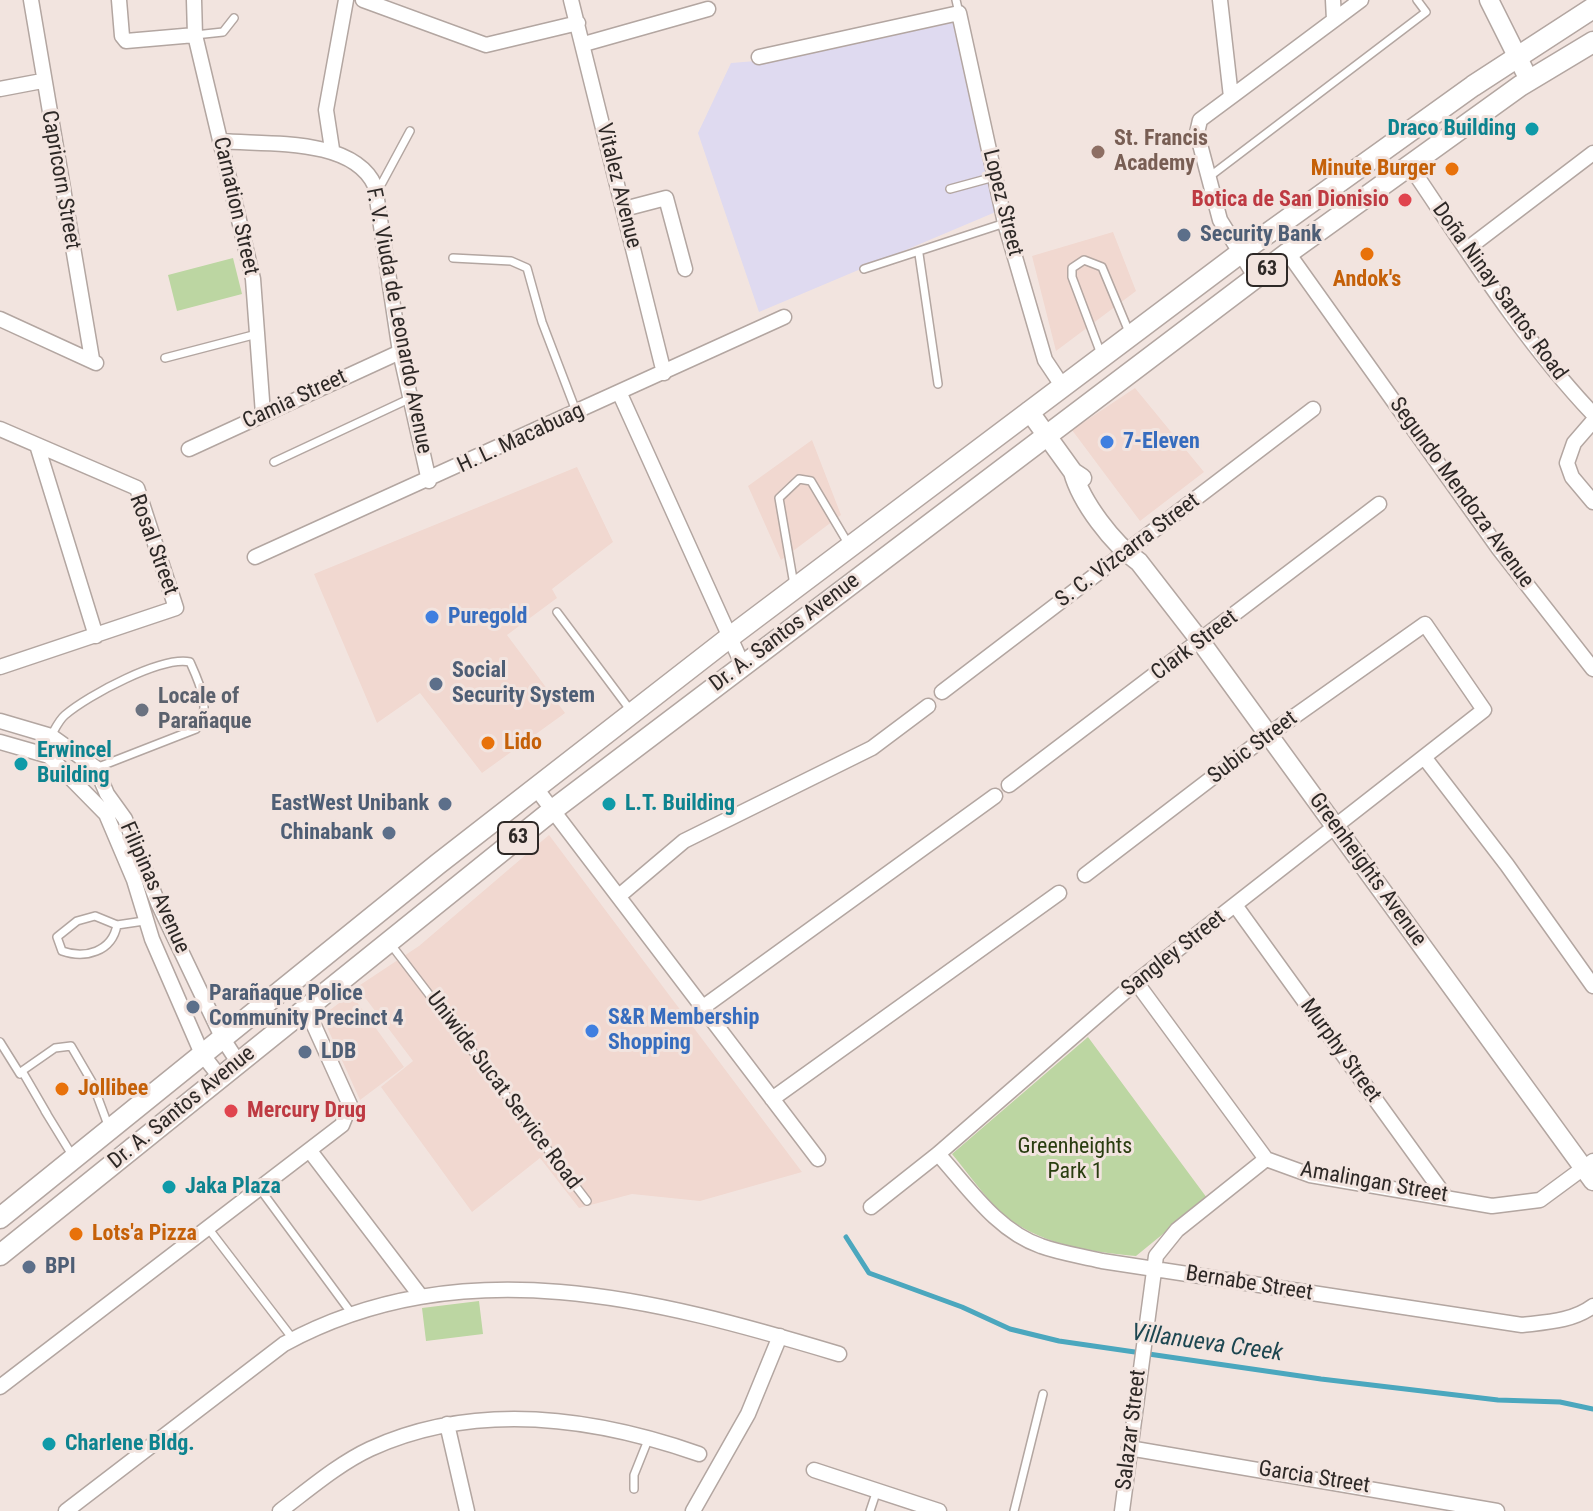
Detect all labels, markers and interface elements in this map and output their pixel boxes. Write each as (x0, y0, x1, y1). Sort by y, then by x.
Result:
street label: Capricorn Street (35, 108, 85, 252)
place label: Draco Building (1388, 116, 1516, 142)
marker: Draco Building (1523, 120, 1541, 138)
street label: Vitalez Avenue (590, 121, 646, 251)
place label: St. Francis Academy (1114, 126, 1208, 178)
street label: Carnation Street (206, 134, 264, 278)
marker: St. Francis Academy (1089, 143, 1107, 161)
street label: Lopez Street (976, 147, 1028, 259)
place label: Minute Burger (1311, 156, 1436, 182)
marker: Minute Burger (1443, 160, 1461, 178)
street label: F. V. Viuda de Leonardo Avenue (359, 186, 437, 456)
place label: Botica de San Dionisio (1191, 187, 1389, 213)
marker: Botica de San Dionisio (1396, 191, 1414, 209)
street label: Doña Ninay Santos Road (1426, 198, 1572, 386)
place label: Security Bank (1200, 222, 1322, 248)
marker: Security Bank (1175, 226, 1193, 244)
marker: Andok's (1358, 245, 1376, 263)
road number: 63 (1247, 254, 1287, 286)
place label: Andok's (1333, 267, 1401, 293)
street label: Camia Street (239, 364, 351, 436)
street label: Segundo Mendoza Avenue (1383, 393, 1539, 593)
street label: H. L. Macabuag (454, 398, 588, 480)
place label: 7-Eleven (1123, 429, 1200, 455)
marker: 7-Eleven (1098, 433, 1116, 451)
street label: S. C. Vizcarra Street (1051, 488, 1205, 614)
street label: Rosal Street (123, 491, 183, 599)
street label: Dr. A. Santos Avenue (705, 568, 865, 698)
place label: Puregold (448, 604, 527, 630)
street label: Clark Street (1147, 605, 1243, 687)
marker: Puregold (423, 608, 441, 626)
place label: Social Security System (452, 658, 595, 710)
marker: Social Security System (427, 675, 445, 693)
place label: Locale of Parañaque (158, 684, 252, 736)
marker: Locale of Parañaque (133, 701, 151, 719)
street label: Subic Street (1203, 706, 1303, 790)
place label: Lido (504, 730, 542, 756)
marker: Lido (479, 734, 497, 752)
place label: Erwincel Building (37, 738, 112, 790)
marker: Erwincel Building (12, 755, 30, 773)
street label: Greenheights Avenue (1302, 788, 1432, 952)
place label: EastWest Unibank (271, 791, 429, 817)
place label: L.T. Building (625, 791, 735, 817)
marker: EastWest Unibank (436, 795, 454, 813)
marker: L.T. Building (600, 795, 618, 813)
street label: Filipinas Avenue (113, 818, 195, 958)
place label: Chinabank (280, 820, 373, 846)
road number: 63 (498, 822, 538, 854)
marker: Chinabank (380, 824, 398, 842)
street label: Sangley Street (1117, 905, 1231, 1003)
place label: Parañaque Police Community Precinct 4 (209, 981, 404, 1032)
street label: Uniwide Sucat Service Road (420, 987, 586, 1195)
street label: Murphy Street (1294, 994, 1386, 1108)
marker: Parañaque Police Community Precinct 4 (184, 998, 202, 1016)
place label: S&R Membership Shopping (608, 1005, 759, 1056)
marker: S&R Membership Shopping (583, 1022, 601, 1040)
place label: LDB (321, 1039, 356, 1065)
street label: Dr. A. Santos Avenue (103, 1041, 261, 1175)
marker: LDB (296, 1043, 314, 1061)
place label: Jollibee (78, 1076, 148, 1102)
marker: Jollibee (53, 1080, 71, 1098)
place label: Mercury Drug (247, 1098, 366, 1124)
marker: Mercury Drug (222, 1102, 240, 1120)
park label: Greenheights Park 1 (1018, 1134, 1132, 1186)
street label: Amalingan Street (1298, 1157, 1450, 1209)
place label: Jaka Plaza (185, 1174, 281, 1200)
marker: Jaka Plaza (160, 1178, 178, 1196)
place label: Lots'a Pizza (92, 1221, 197, 1247)
marker: Lots'a Pizza (67, 1225, 85, 1243)
place label: BPI (45, 1254, 76, 1280)
marker: BPI (20, 1258, 38, 1276)
street label: Bernabe Street (1184, 1261, 1314, 1307)
water label: Villanueva Creek (1130, 1319, 1284, 1369)
street label: Salazar Street (1112, 1368, 1152, 1492)
place label: Charlene Bldg. (65, 1431, 195, 1457)
marker: Charlene Bldg. (40, 1435, 58, 1453)
street label: Garcia Street (1256, 1456, 1372, 1500)

